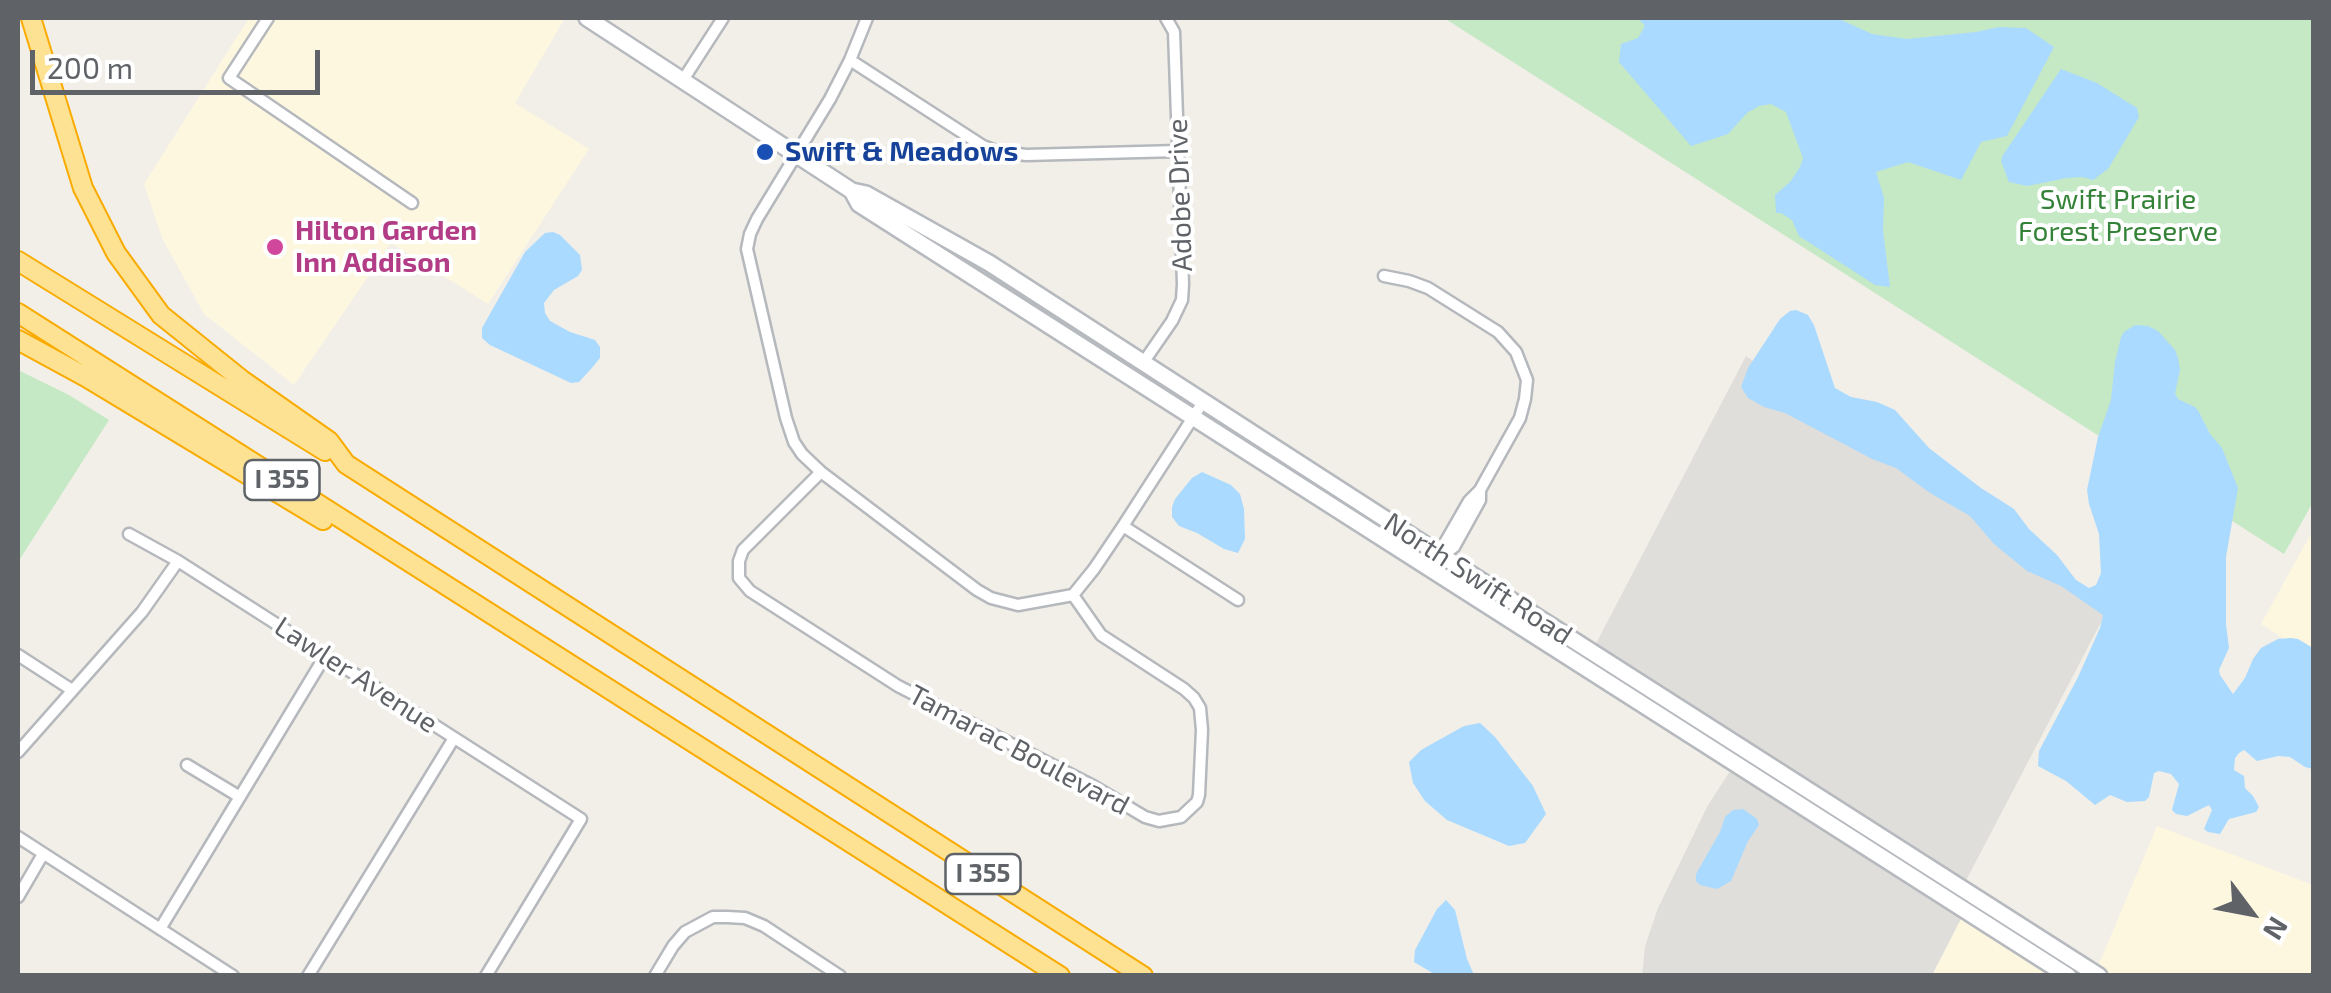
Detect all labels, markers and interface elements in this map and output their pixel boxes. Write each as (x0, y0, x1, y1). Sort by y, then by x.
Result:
scale bar (35, 30, 325, 92)
text: 200 m (47, 49, 133, 85)
street label: Adobe Drive (1161, 118, 1199, 272)
place label: Swift & Meadows (785, 135, 1018, 169)
marker: Swift & Meadows (754, 141, 776, 163)
park label: Swift Prairie Forest Preserve (2018, 183, 2218, 249)
place label: Hilton Garden Inn Addison (295, 214, 477, 280)
marker: Hilton Garden Inn Addison (264, 236, 286, 258)
road number: I 355 (244, 460, 320, 500)
street label: North Swift Road (1378, 506, 1578, 652)
street label: Lawler Avenue (268, 610, 444, 740)
street label: Tamarac Boulevard (903, 678, 1135, 822)
road number: I 355 (946, 854, 1020, 894)
north arrow (2201, 863, 2301, 963)
text: N (2257, 911, 2296, 946)

